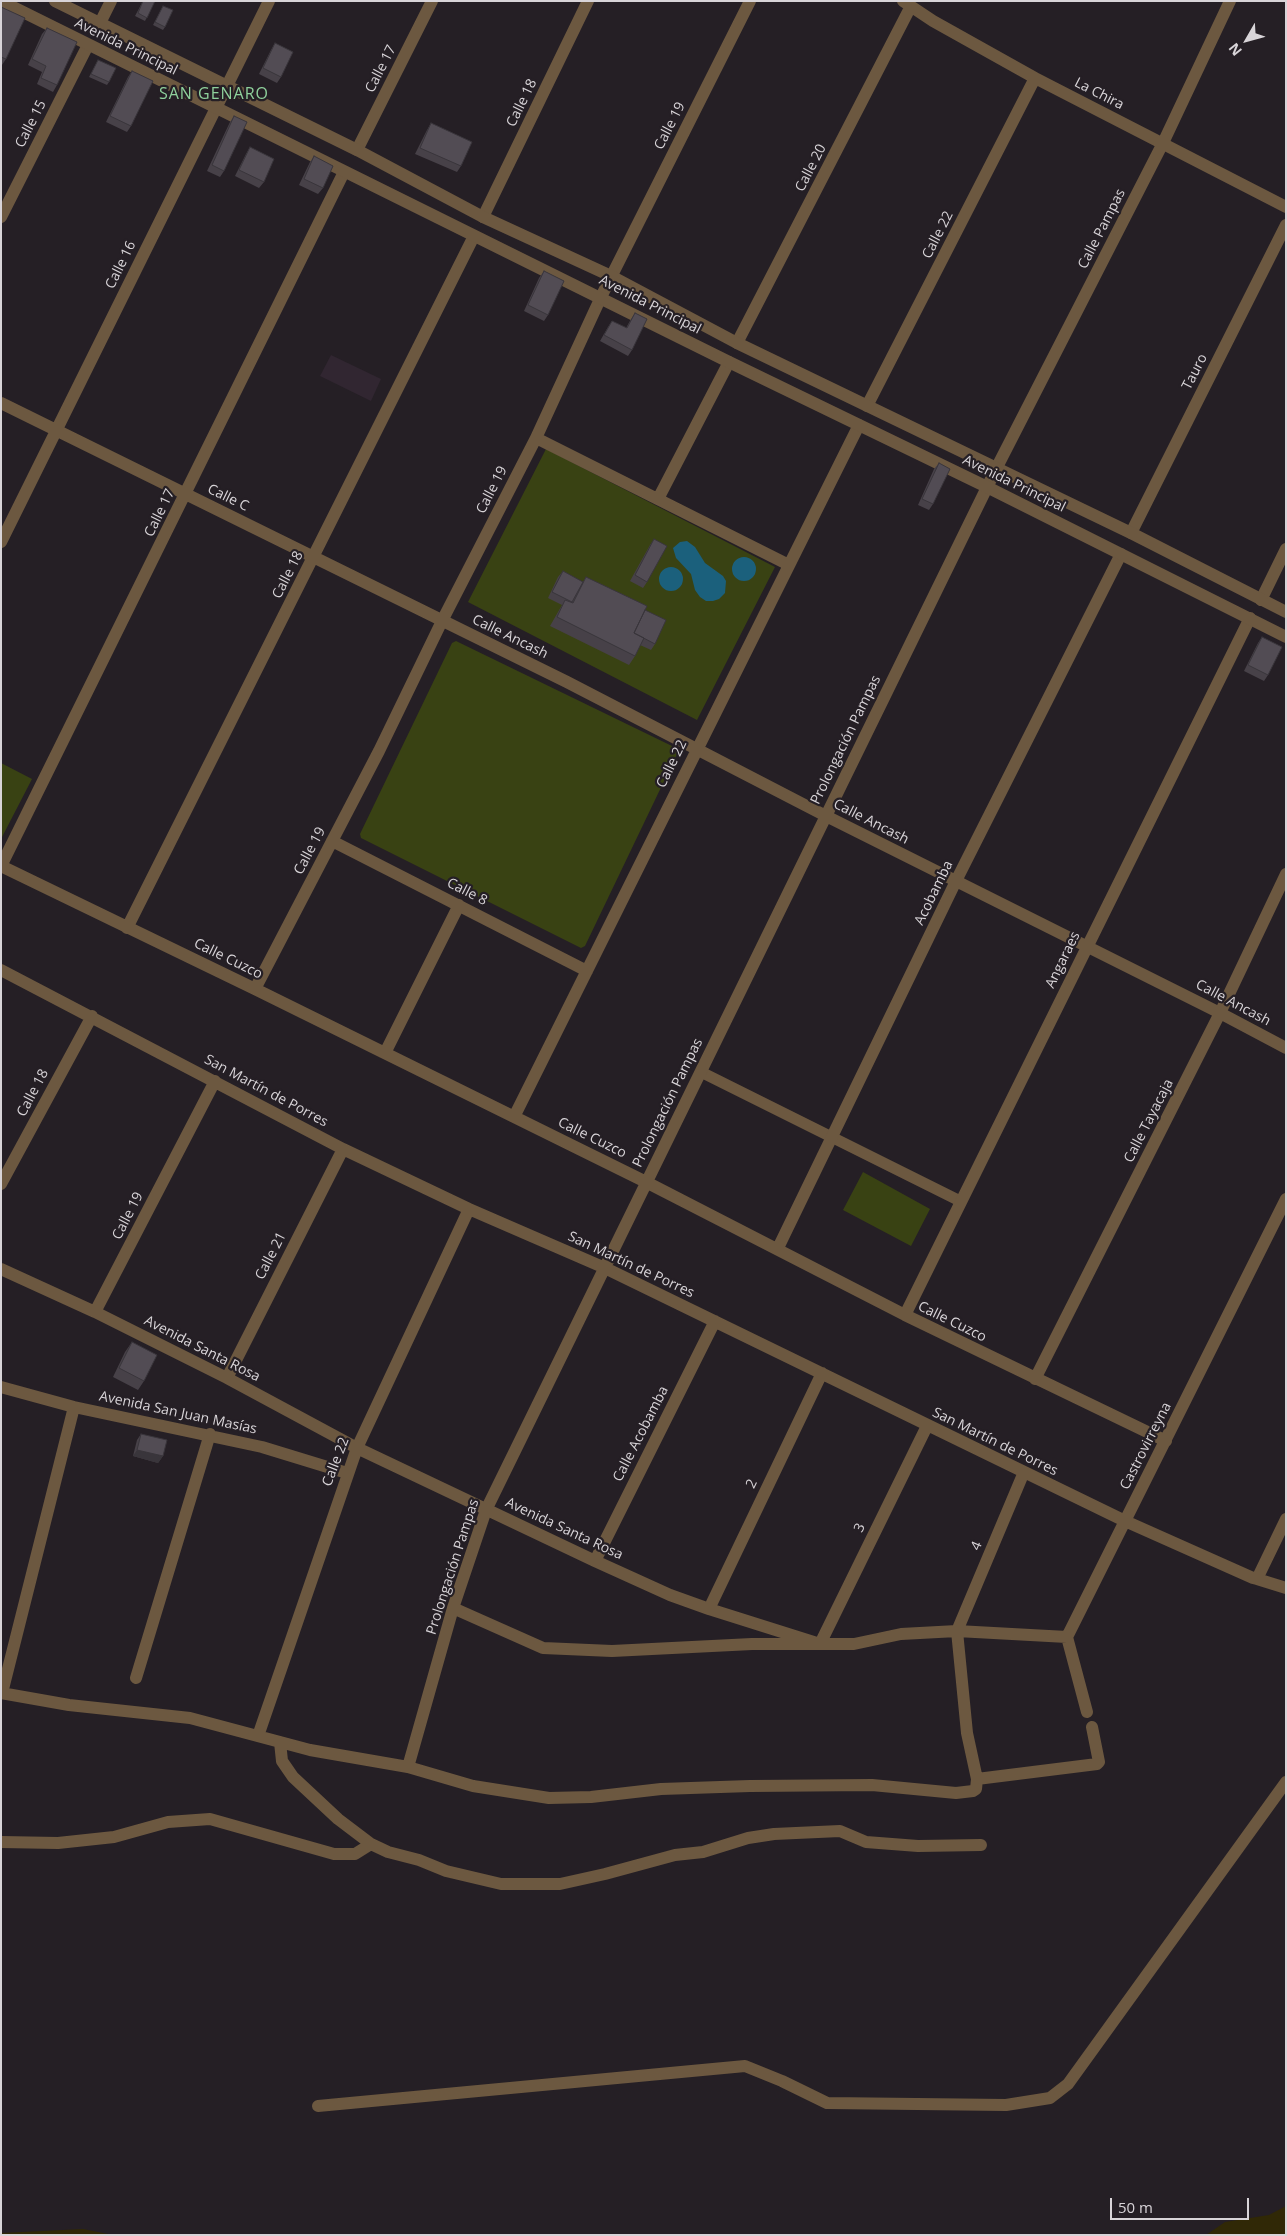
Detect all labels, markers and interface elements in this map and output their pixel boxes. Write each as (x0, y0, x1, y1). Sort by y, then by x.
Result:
street label: Avenida Principal (72, 15, 180, 79)
north arrow (1222, 15, 1272, 65)
text: N (1224, 39, 1246, 60)
street label: Calle 17 (362, 42, 400, 96)
street label: La Chira (1072, 74, 1126, 114)
street label: Calle 18 (503, 76, 541, 130)
district label: SAN GENARO (158, 84, 270, 104)
street label: Calle 15 (12, 97, 50, 151)
street label: Calle 19 (651, 99, 689, 153)
street label: Calle 20 (792, 141, 830, 195)
street label: Calle Pampas (1075, 186, 1129, 272)
street label: Calle 22 (919, 208, 957, 262)
street label: Calle 16 (102, 238, 140, 292)
street label: Avenida Principal (596, 272, 704, 338)
street label: Tauro (1179, 351, 1211, 393)
street label: Avenida Principal (960, 452, 1068, 516)
street label: Calle 19 (473, 463, 511, 517)
street label: Calle C (205, 481, 251, 515)
street label: Calle 17 (141, 486, 179, 540)
street label: Calle 18 (269, 548, 307, 602)
street label: Calle Ancash (469, 611, 551, 663)
street label: Prolongación Pampas (807, 673, 885, 807)
street label: Calle 22 (653, 737, 691, 791)
street label: Calle Ancash (831, 796, 911, 848)
street label: Calle 19 (291, 824, 329, 878)
street label: Acobamba (911, 858, 957, 928)
street label: Calle 8 (444, 875, 490, 909)
street label: Angaraes (1042, 929, 1084, 991)
street label: Calle Cuzco (191, 935, 265, 983)
street label: Calle Ancash (1193, 976, 1273, 1030)
street label: Prolongación Pampas (629, 1036, 707, 1170)
street label: San Martín de Porres (201, 1051, 331, 1131)
street label: Calle 18 (14, 1066, 52, 1120)
street label: Calle Tayacaja (1121, 1077, 1177, 1165)
street label: Calle Cuzco (555, 1114, 629, 1162)
street label: Calle 19 (109, 1189, 147, 1243)
street label: San Martín de Porres (565, 1228, 697, 1302)
street label: Calle 21 (252, 1229, 290, 1283)
street label: Calle Cuzco (915, 1298, 989, 1346)
street label: Avenida Santa Rosa (141, 1313, 263, 1385)
street label: Calle Acobamba (610, 1384, 672, 1484)
street label: Avenida San Juan Masías (98, 1388, 258, 1438)
street label: Castrovirreyna (1117, 1400, 1175, 1492)
street label: San Martín de Porres (930, 1404, 1060, 1480)
street label: Calle 22 (319, 1435, 353, 1489)
street label: 2 (743, 1477, 761, 1491)
street label: Avenida Santa Rosa (503, 1494, 625, 1564)
street label: Prolongación Pampas (423, 1497, 483, 1637)
street label: 3 (851, 1521, 869, 1535)
street label: 4 (968, 1539, 986, 1553)
scale bar (1112, 2188, 1251, 2220)
text: 50 m (1118, 2197, 1153, 2217)

